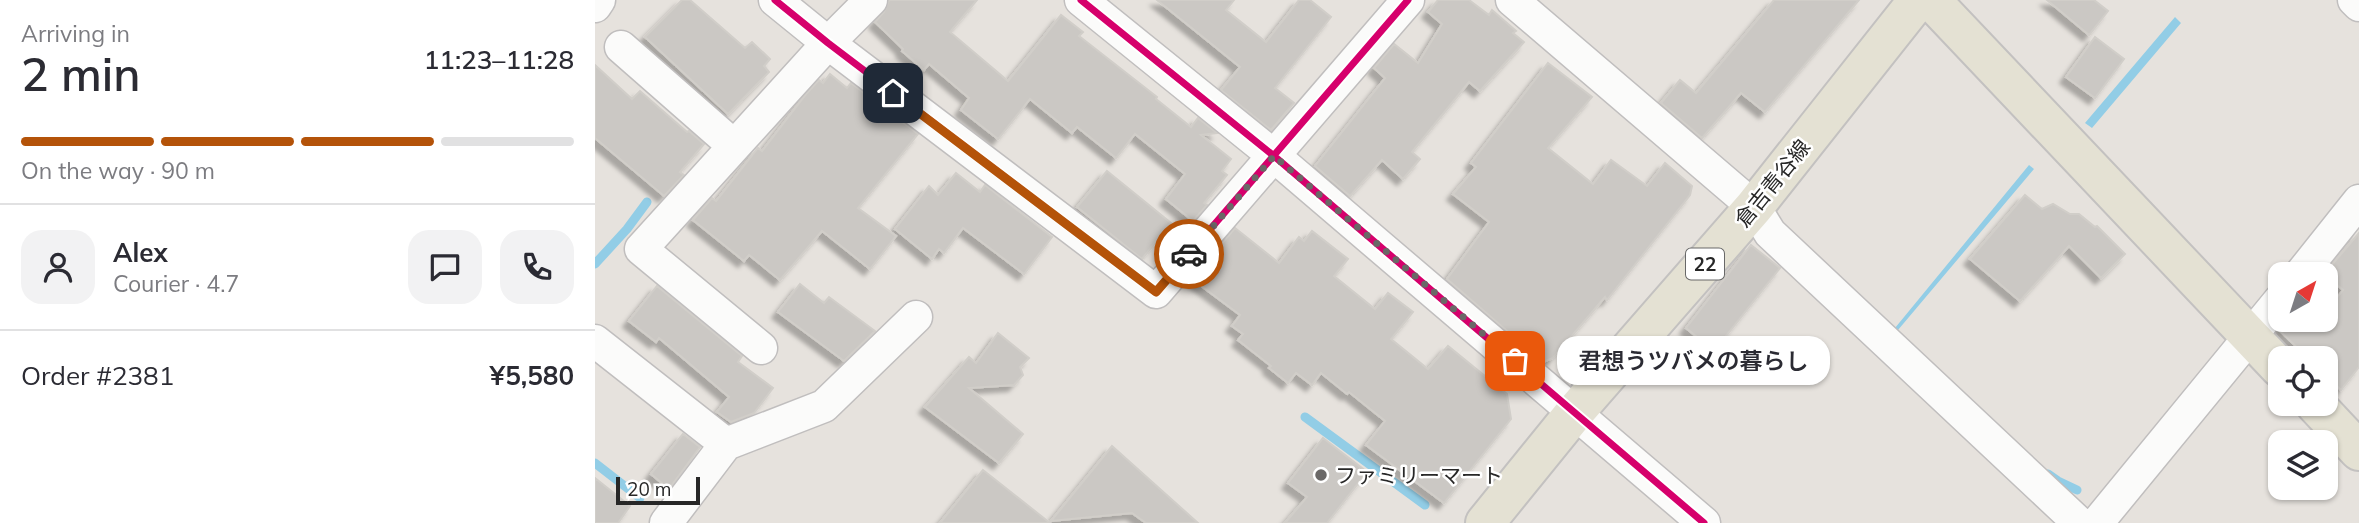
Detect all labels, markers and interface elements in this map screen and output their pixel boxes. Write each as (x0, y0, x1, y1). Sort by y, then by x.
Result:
text: Arriving in (21, 19, 130, 48)
text: 11:23–11:28 (424, 43, 574, 76)
text: 2 min (21, 45, 140, 103)
pin (863, 63, 923, 123)
icon: home (874, 74, 912, 112)
street label: 倉吉青谷線 (1729, 134, 1815, 232)
text: On the way · 90 m (21, 156, 215, 185)
courier (1154, 219, 1224, 289)
button: person (21, 230, 95, 304)
button: chat (408, 230, 482, 304)
button: phone (500, 230, 574, 304)
icon: car (1170, 235, 1208, 273)
text: Alex (113, 236, 168, 269)
road number: 22 (1686, 248, 1724, 280)
north arrow (2268, 262, 2338, 332)
map controls (2268, 262, 2338, 500)
text: Courier · 4.7 (113, 269, 239, 298)
pin (1485, 331, 1545, 391)
callout: 君想うツバメの暮らし (1557, 336, 1830, 386)
icon: bag (1496, 342, 1534, 380)
text: 君想うツバメの暮らし (1579, 346, 1809, 375)
button: locate (2268, 346, 2338, 416)
text: Order #2381 (21, 359, 174, 392)
text: ¥5,580 (490, 359, 574, 392)
button: layers (2268, 430, 2338, 500)
place label: ファミリーマート (1335, 462, 1503, 488)
marker: ファミリーマート (1313, 467, 1329, 483)
scale bar (616, 474, 700, 506)
text: 20 m (627, 477, 671, 501)

